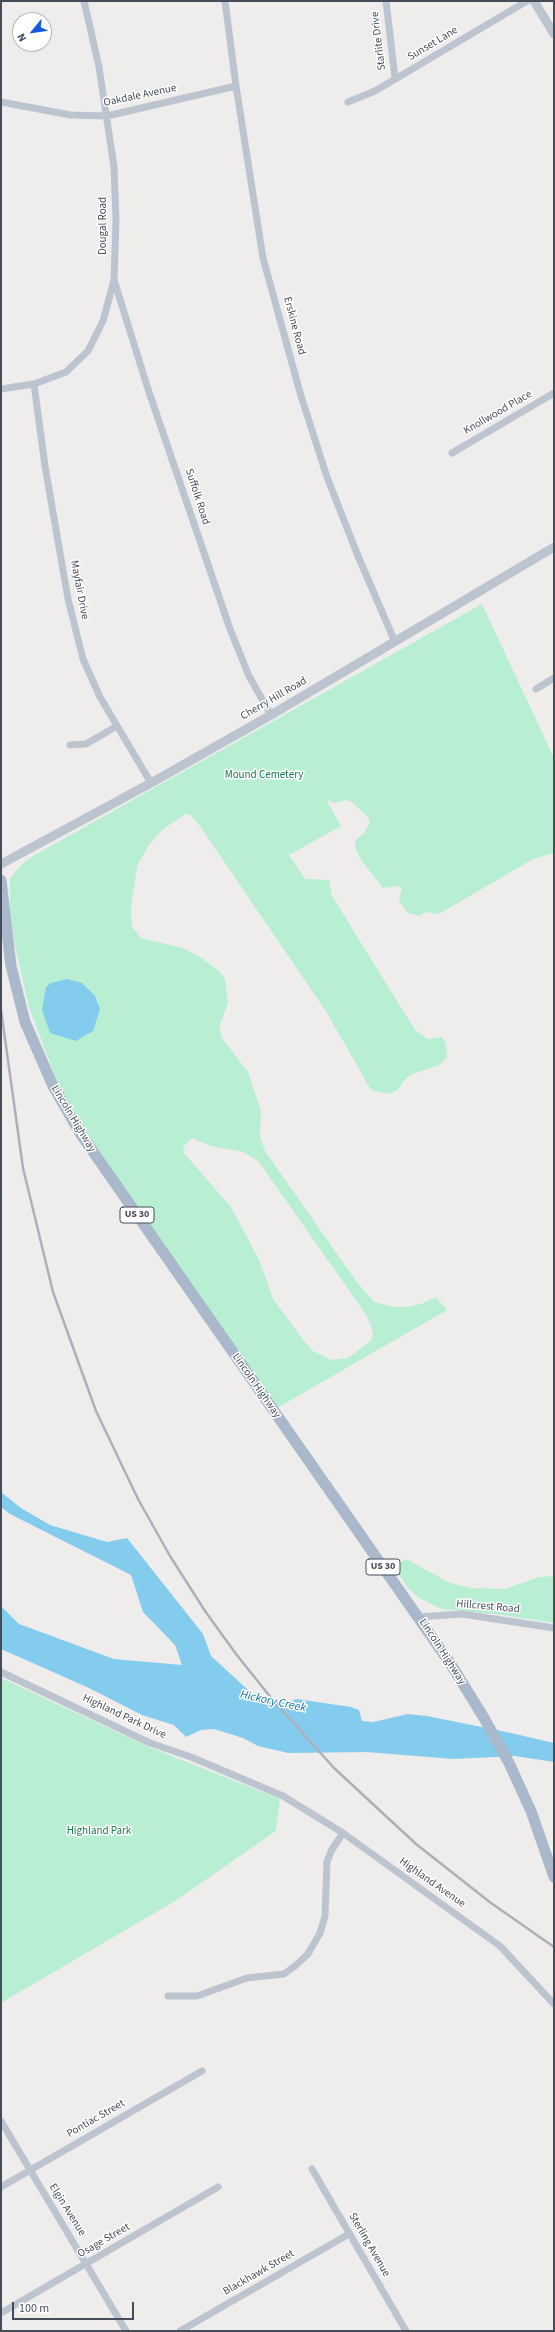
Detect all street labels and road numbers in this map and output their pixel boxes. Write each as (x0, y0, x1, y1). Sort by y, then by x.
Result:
street label: Starlite Drive (369, 11, 389, 71)
street label: Sunset Lane (406, 24, 460, 64)
street label: Oakdale Avenue (102, 82, 178, 110)
street label: Dougal Road (97, 197, 111, 255)
street label: Erskine Road (280, 296, 308, 356)
street label: Knollwood Place (461, 388, 535, 438)
street label: Suffolk Road (182, 467, 212, 527)
street label: Mayfair Drive (67, 559, 91, 621)
street label: Cherry Hill Road (239, 675, 309, 723)
street label: Lincoln Highway (48, 1083, 98, 1155)
road number: US 30 (120, 1207, 154, 1223)
street label: Lincoln Highway (229, 1351, 283, 1421)
road number: US 30 (366, 1559, 400, 1575)
street label: Hillcrest Road (456, 1598, 520, 1616)
street label: Lincoln Highway (416, 1617, 468, 1687)
street label: Highland Park Drive (80, 1692, 168, 1742)
street label: Highland Avenue (396, 1855, 468, 1911)
street label: Pontiac Street (65, 2097, 127, 2141)
street label: Elgin Avenue (46, 2181, 88, 2239)
street label: Sterling Avenue (345, 2211, 393, 2279)
street label: Osage Street (76, 2221, 132, 2261)
street label: Blackhawk Street (221, 2247, 297, 2299)

